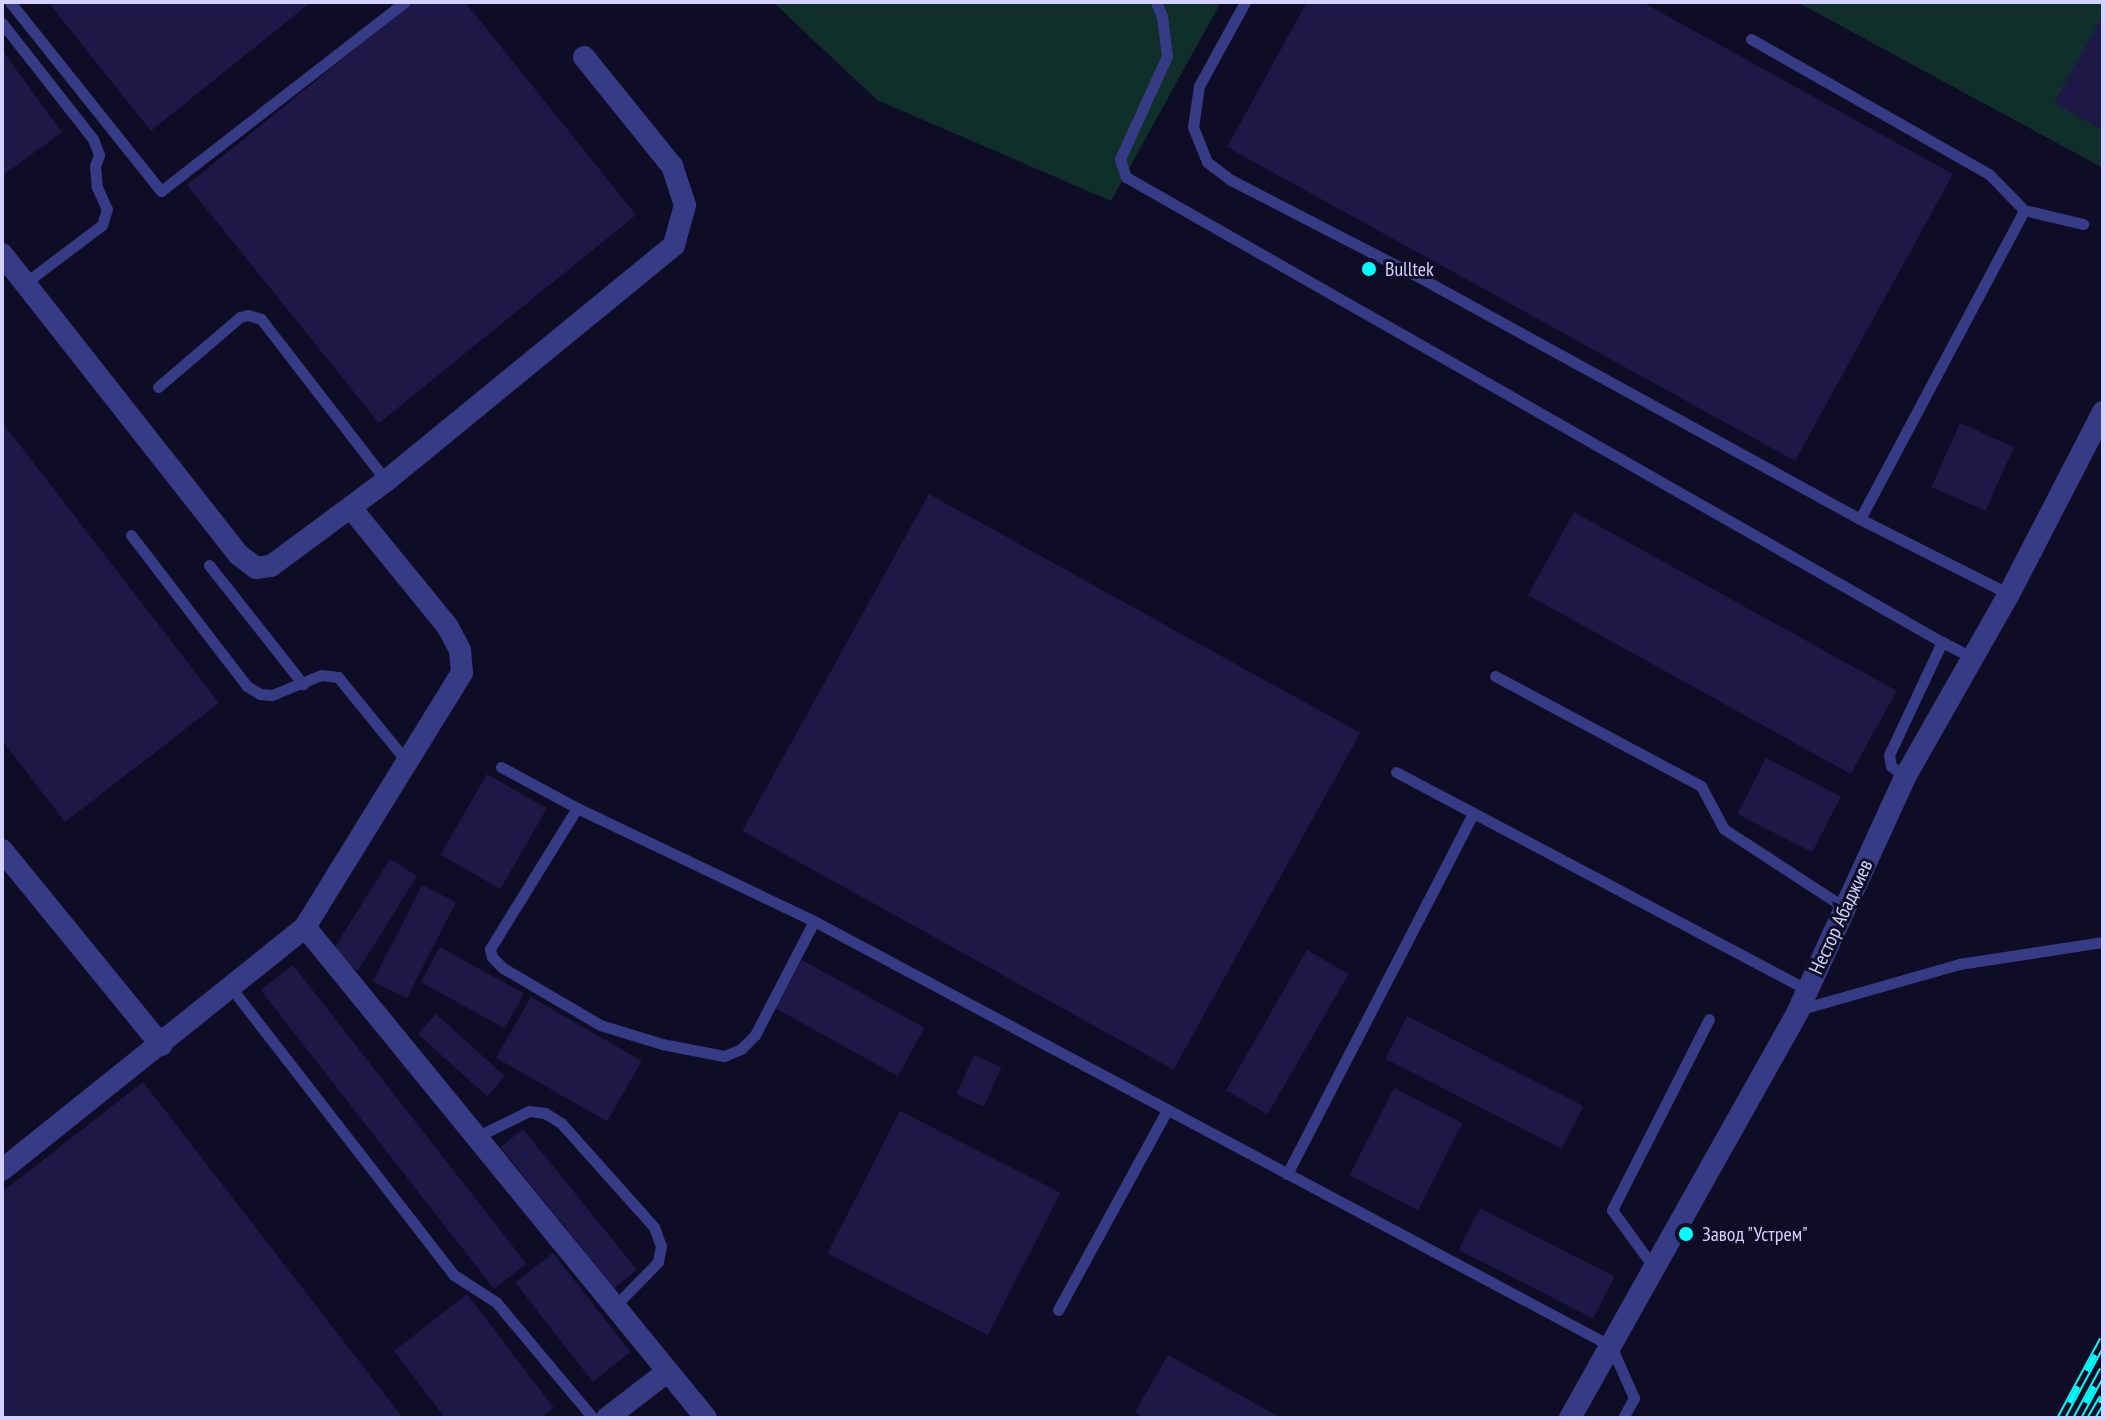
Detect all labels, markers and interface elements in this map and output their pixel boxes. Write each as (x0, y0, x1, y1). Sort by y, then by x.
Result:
place label: Bulltek (1385, 257, 1434, 281)
marker: Bulltek (1360, 260, 1378, 278)
street label: Нестор Абаджиев (1804, 856, 1878, 978)
place label: Завод "Устрем" (1702, 1222, 1809, 1246)
marker: Завод "Устрем" (1677, 1225, 1695, 1243)

